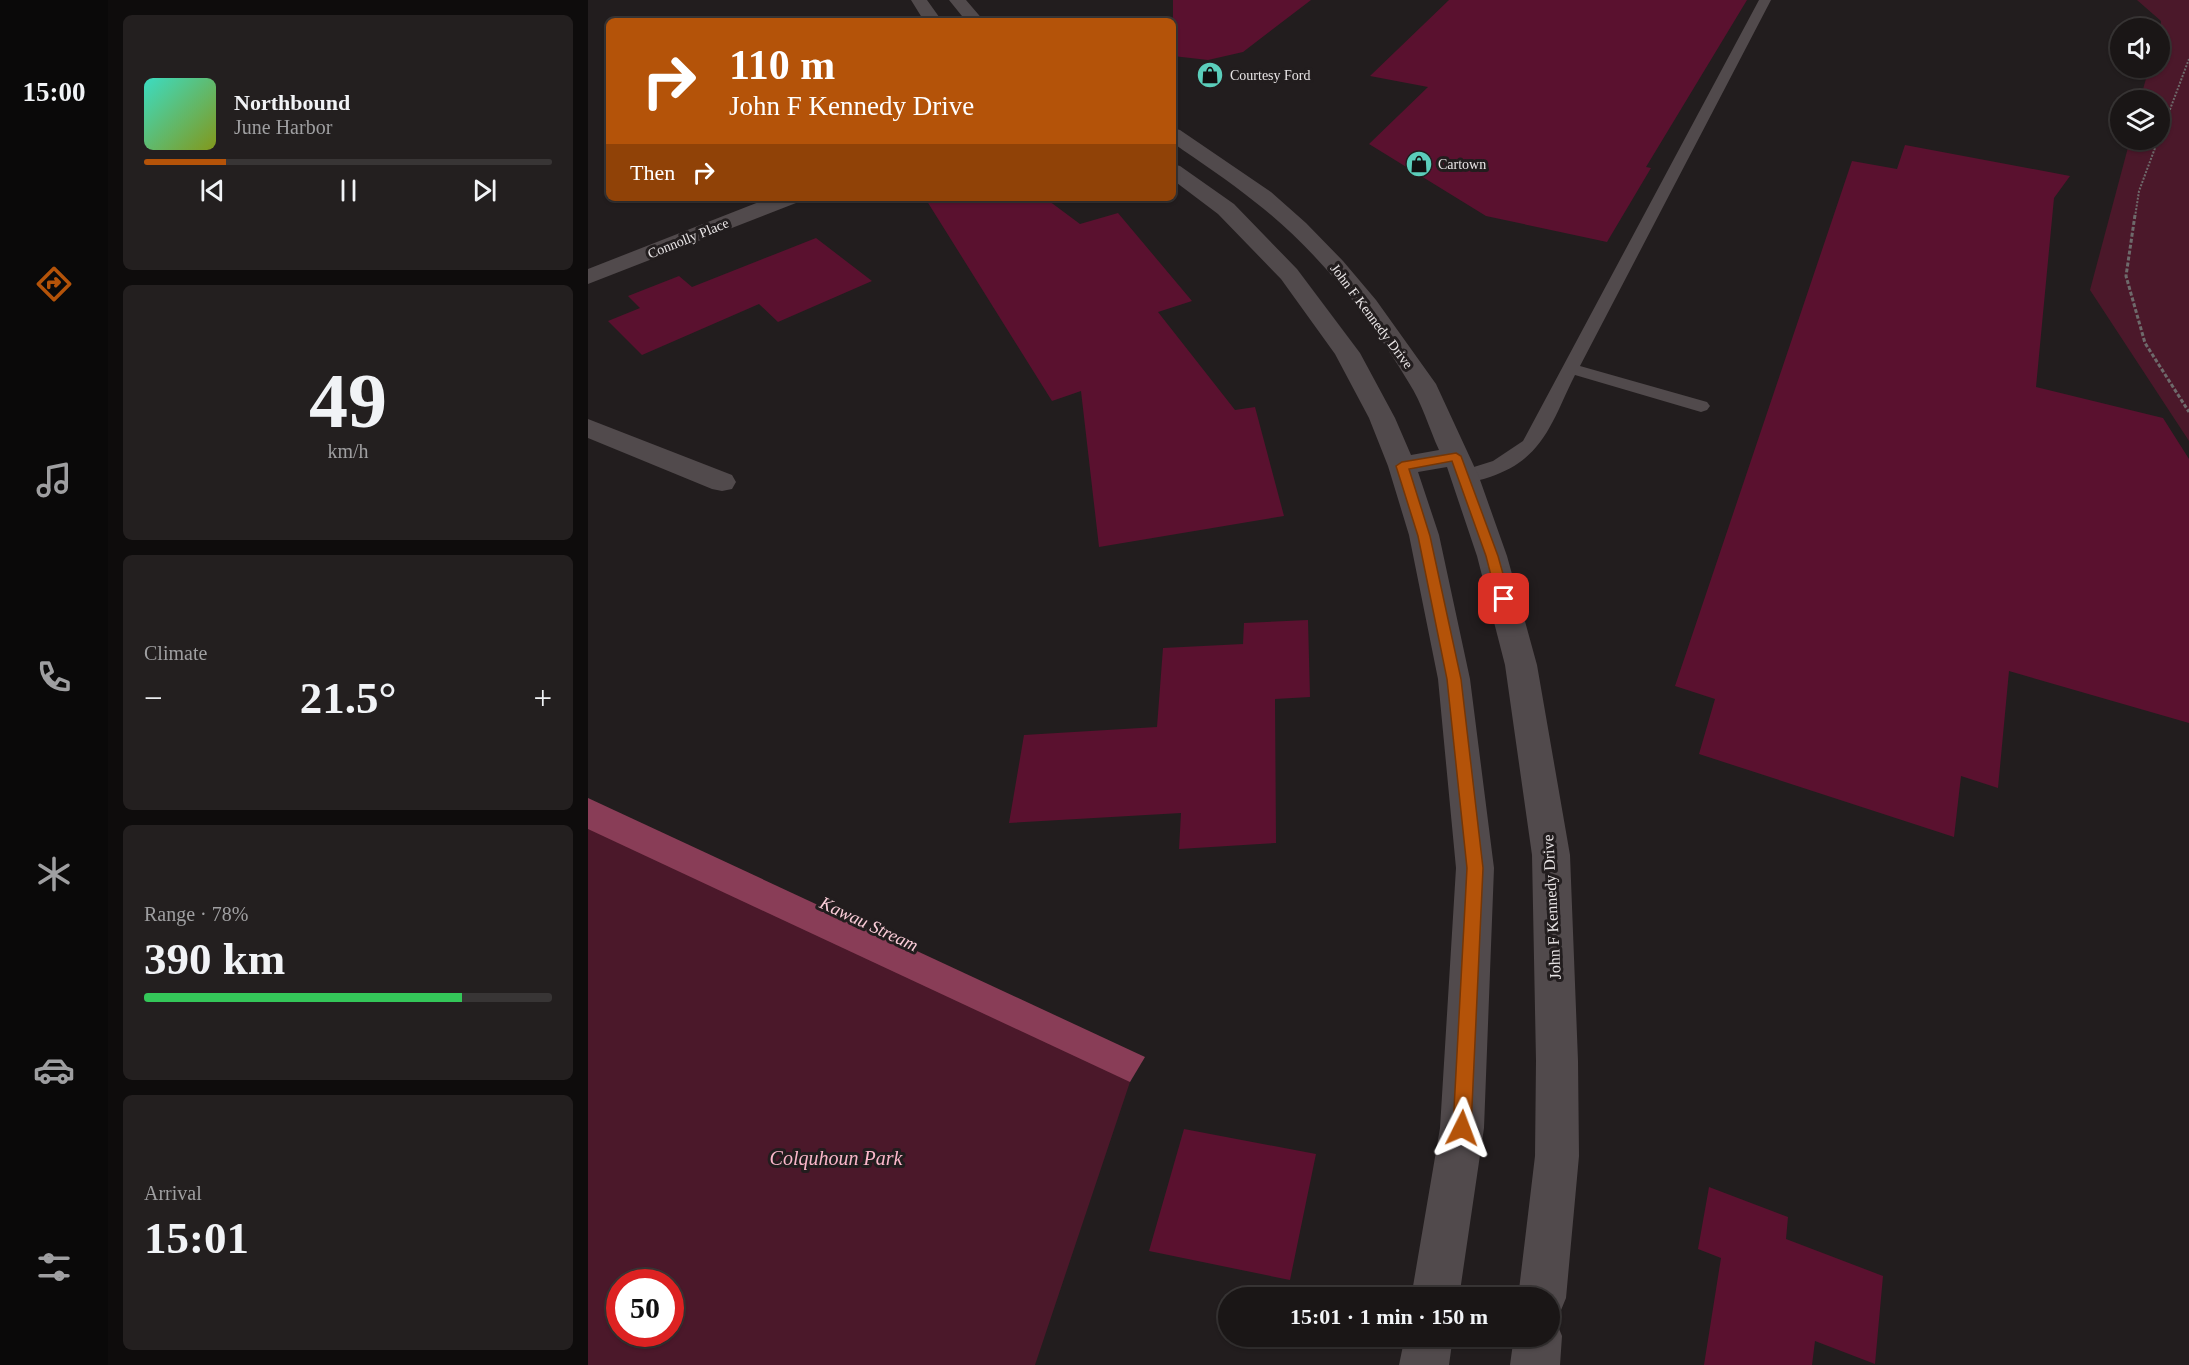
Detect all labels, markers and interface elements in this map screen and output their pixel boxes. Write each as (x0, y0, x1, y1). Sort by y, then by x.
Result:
map controls (2110, 18, 2170, 150)
button: sound (2110, 18, 2170, 78)
icon: right (630, 42, 708, 120)
text: 110 m (729, 42, 835, 88)
shop icon: Courtesy Ford (1195, 60, 1225, 90)
place label: Courtesy Ford (1230, 68, 1311, 83)
text: 15:00 (23, 77, 86, 107)
text: Northbound (234, 90, 350, 115)
button: layers (2110, 90, 2170, 150)
text: John F Kennedy Drive (729, 91, 974, 121)
text: June Harbor (234, 116, 332, 138)
shop icon: Cartown (1404, 149, 1434, 179)
icon: right (687, 156, 720, 189)
place label: Cartown (1438, 157, 1486, 172)
text: Then (630, 160, 675, 185)
icon: previous (196, 174, 229, 207)
icon: pause (332, 174, 365, 207)
icon: next (468, 174, 501, 207)
street label: Connolly Place (646, 215, 731, 262)
street label: John F Kennedy Drive (1327, 261, 1416, 372)
icon: directions (33, 263, 75, 305)
text: 49 (309, 357, 387, 444)
text: km/h (327, 440, 369, 462)
icon: music (33, 459, 75, 501)
pin (1478, 573, 1529, 624)
icon: arrive (1487, 582, 1520, 615)
text: Climate (144, 642, 207, 664)
icon: phone (33, 656, 75, 698)
text: 21.5° (300, 673, 396, 723)
text: − (144, 680, 163, 716)
text: + (533, 680, 552, 716)
street label: John F Kennedy Drive (1539, 834, 1565, 980)
icon: climate (33, 853, 75, 895)
water label: Kawau Stream (816, 892, 921, 955)
text: Range · 78% (144, 903, 248, 925)
text: 390 km (144, 934, 285, 984)
icon: car (33, 1049, 75, 1091)
position arrow (1430, 1096, 1494, 1160)
park label: Colquhoun Park (770, 1147, 904, 1170)
text: Arrival (144, 1182, 202, 1204)
text: 15:01 (144, 1213, 249, 1263)
icon: filters (33, 1246, 75, 1288)
speed limit sign: 50 (606, 1269, 684, 1347)
text: 15:01 · 1 min · 150 m (1290, 1304, 1488, 1329)

